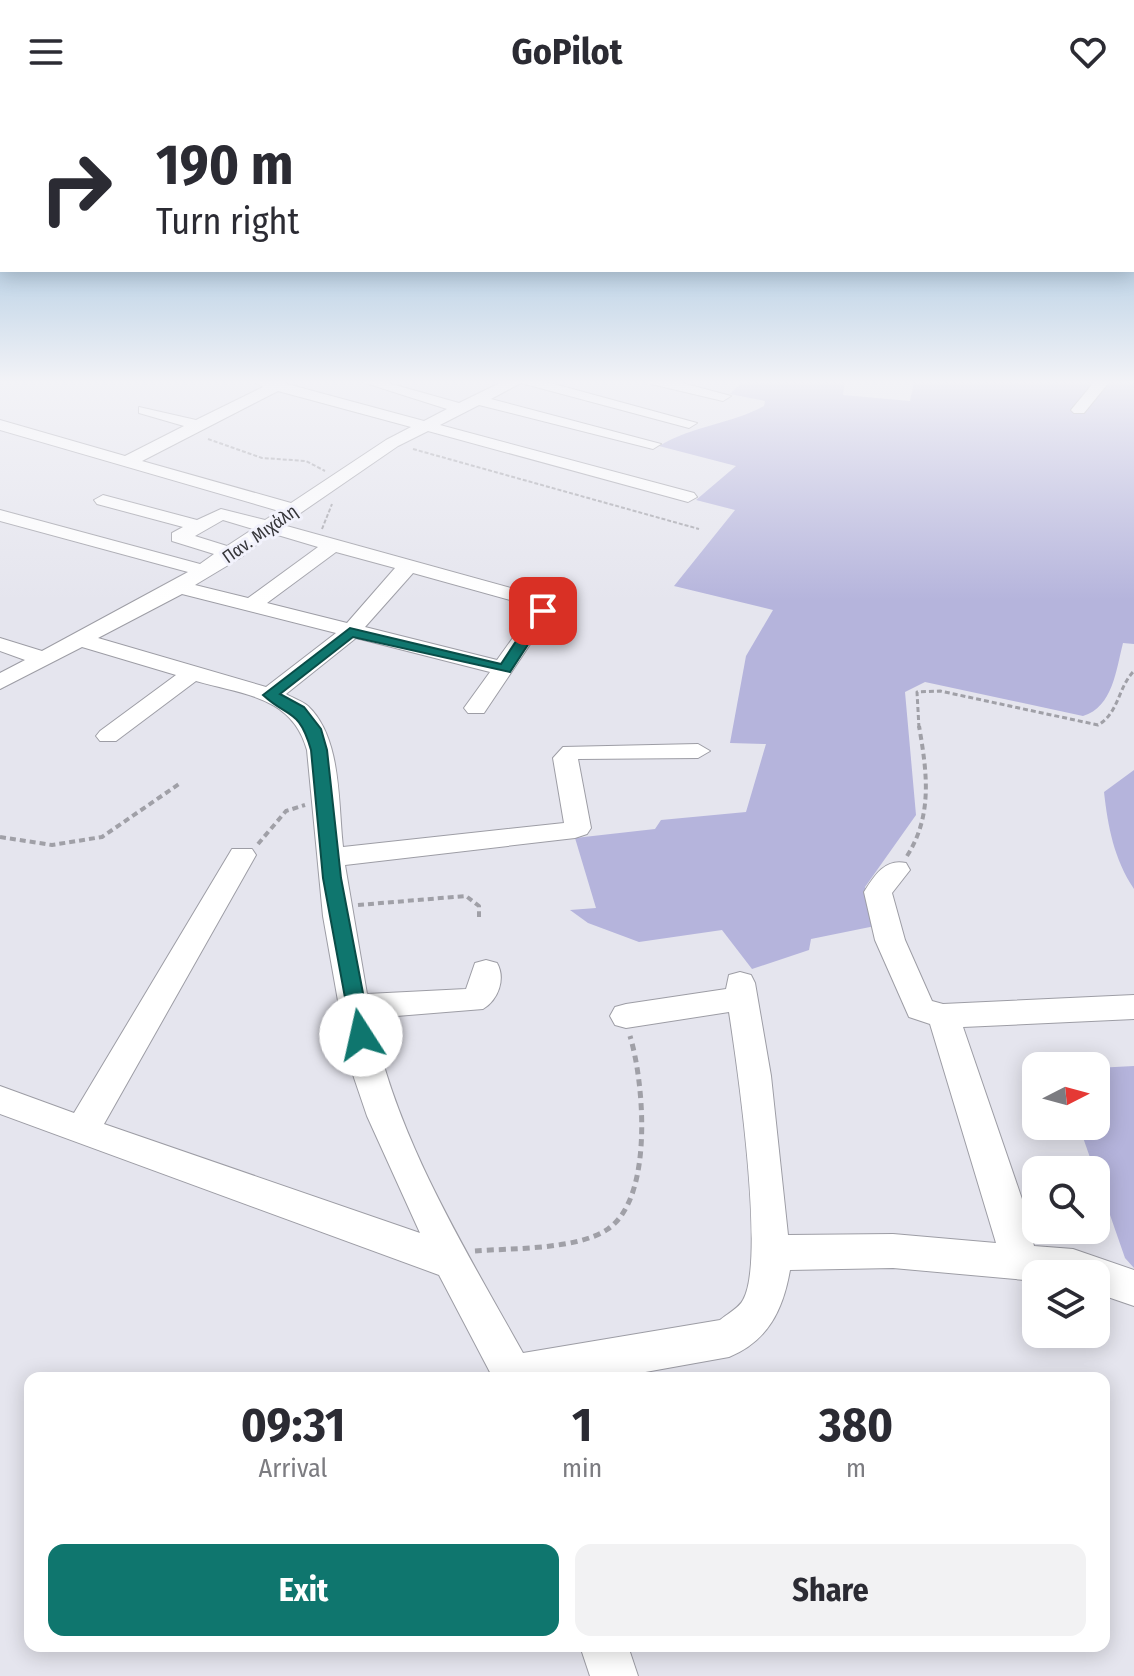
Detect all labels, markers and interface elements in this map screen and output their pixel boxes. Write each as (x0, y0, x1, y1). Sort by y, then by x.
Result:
icon: menu (24, 30, 68, 74)
text: GoPilot (512, 30, 622, 74)
icon: heart (1066, 30, 1110, 74)
text: 190 m (156, 132, 294, 199)
icon: right (24, 136, 128, 240)
text: Turn right (156, 200, 299, 244)
street label: Παν. Μιχάλη (218, 500, 302, 568)
pin (509, 577, 577, 645)
icon: arrive (521, 589, 565, 633)
position arrow (319, 993, 403, 1077)
north arrow (1022, 1052, 1110, 1140)
map controls (1022, 1052, 1110, 1348)
button: search (1022, 1156, 1110, 1244)
button: layers (1022, 1260, 1110, 1348)
text: 09:31 (241, 1396, 345, 1454)
text: 1 (572, 1396, 592, 1454)
text: 380 (819, 1396, 893, 1454)
text: Arrival (259, 1453, 327, 1484)
text: min (562, 1453, 602, 1484)
text: m (846, 1453, 866, 1484)
button: Exit (48, 1544, 559, 1636)
button: Share (575, 1544, 1086, 1636)

